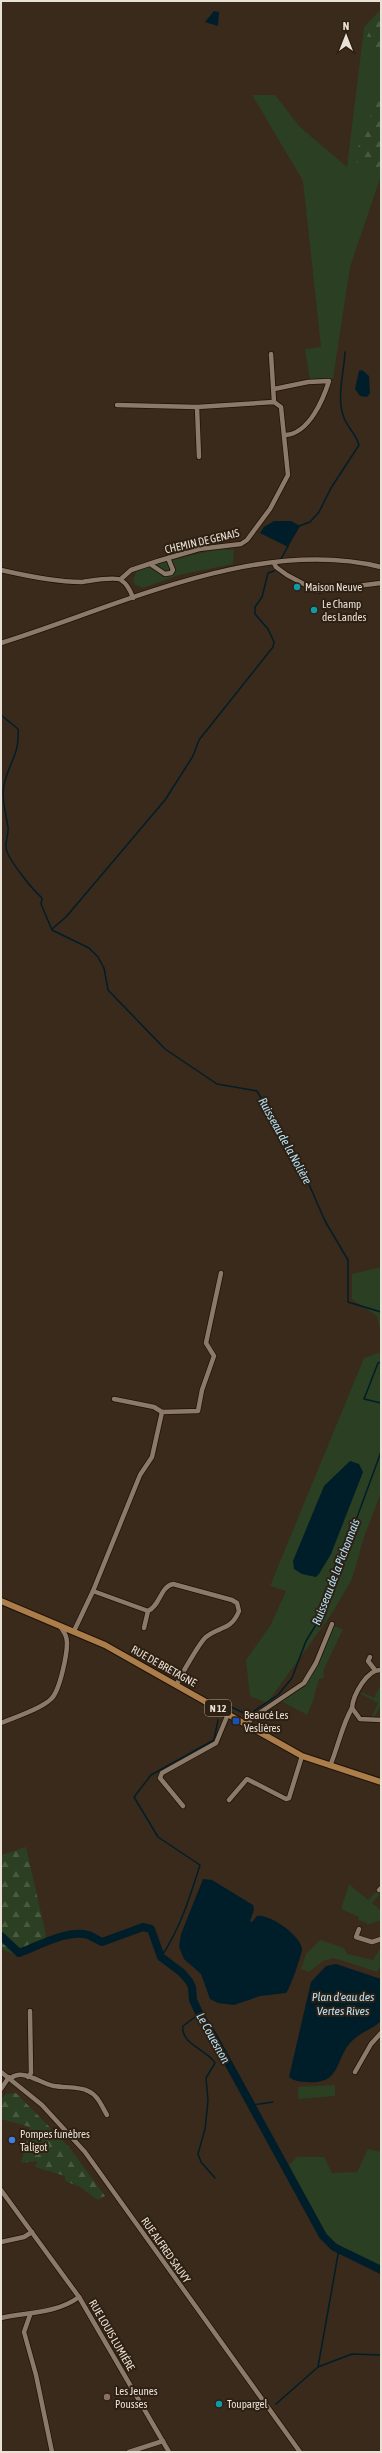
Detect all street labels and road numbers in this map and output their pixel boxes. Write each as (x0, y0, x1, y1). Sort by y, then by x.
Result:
street label: CHEMIN DE GENAIS (163, 526, 241, 555)
street label: RUE DE BRETAGNE (129, 1643, 199, 1689)
road number: N 12 (205, 1700, 231, 1716)
street label: RUE ALFRED SAUVY (139, 2215, 193, 2285)
street label: RUE LOUIS LUMIÈRE (87, 2297, 137, 2373)

